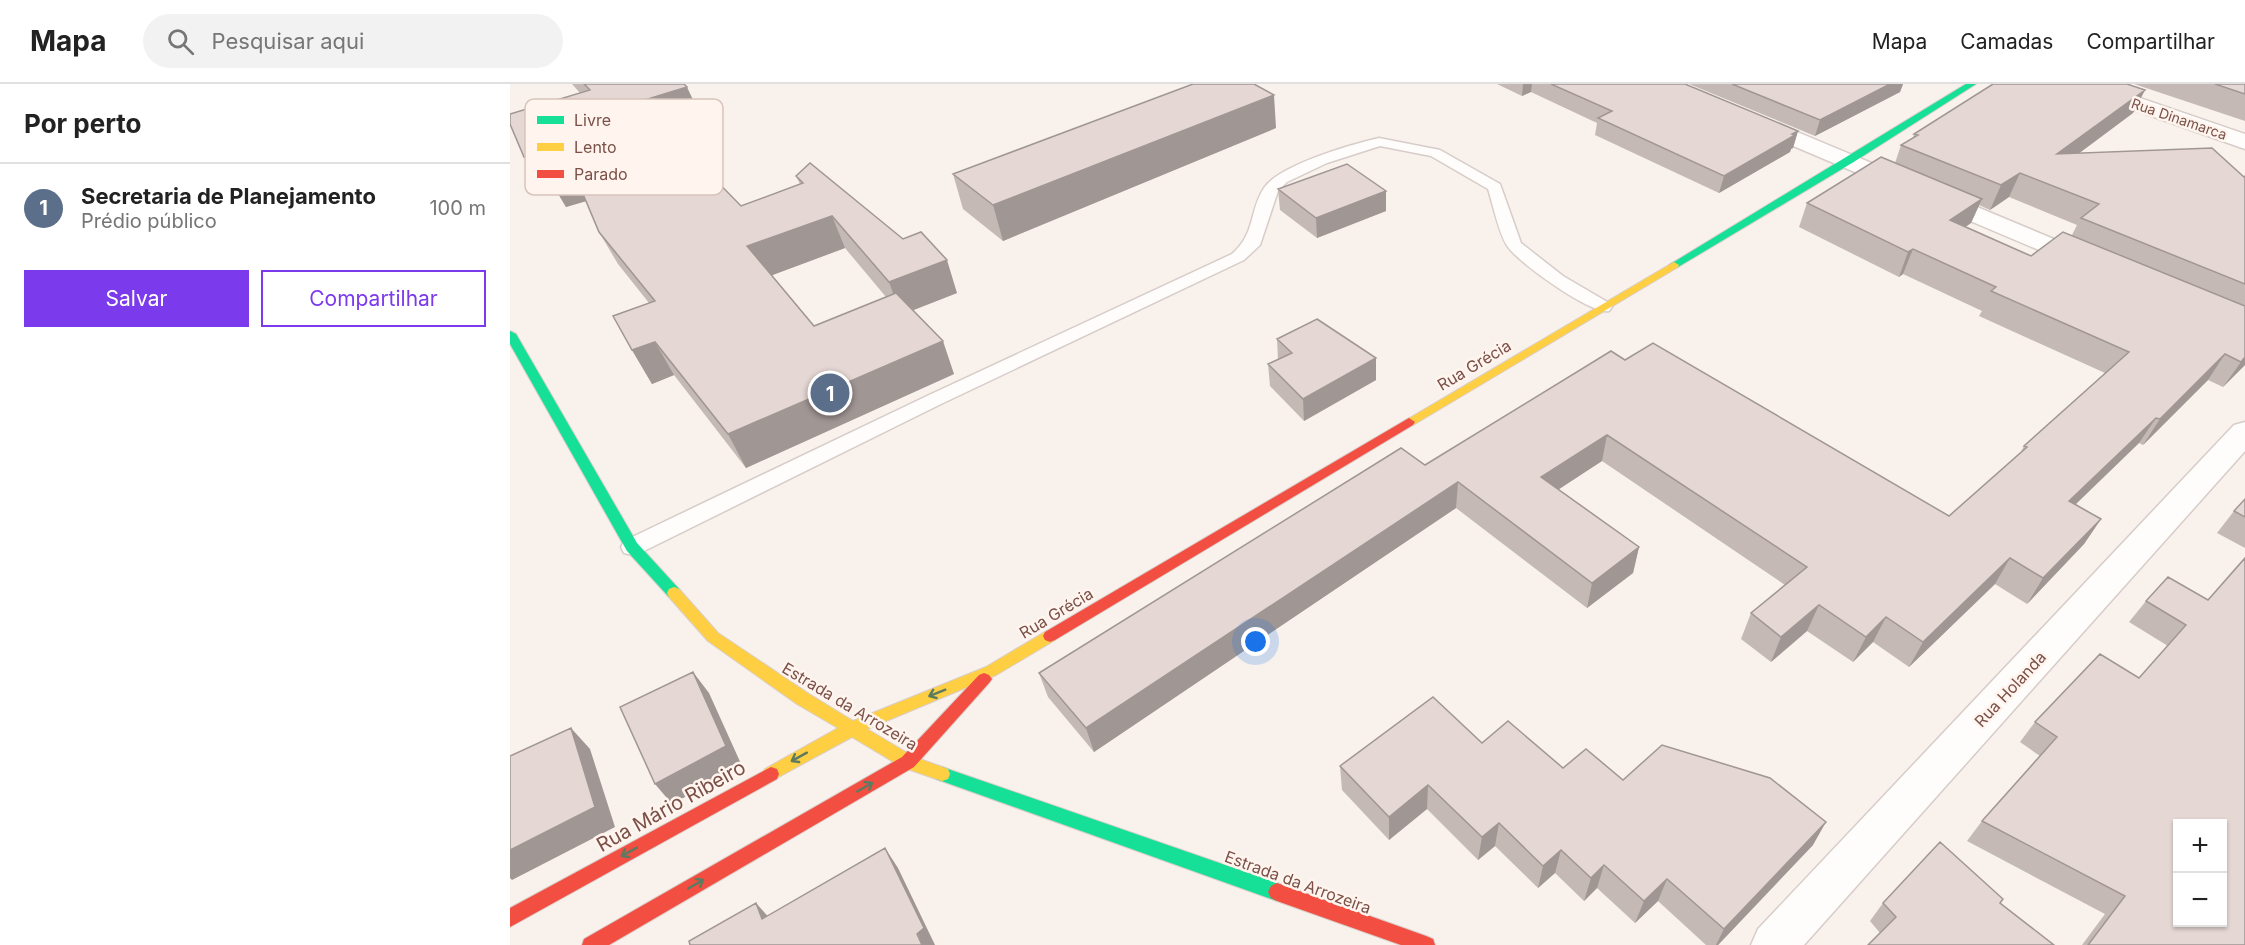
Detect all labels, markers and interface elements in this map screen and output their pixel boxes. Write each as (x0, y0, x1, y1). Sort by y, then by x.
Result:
search box (143, 14, 563, 68)
text: Mapa (30, 24, 107, 58)
icon: search (164, 25, 197, 58)
text: Pesquisar aqui (212, 28, 364, 54)
text: Mapa (1872, 29, 1927, 54)
text: Camadas (1960, 29, 2053, 54)
text: Compartilhar (2086, 29, 2215, 54)
street label: Rua Dinamarca (2129, 94, 2229, 143)
legend (525, 99, 723, 195)
text: Por perto (24, 108, 142, 139)
text: Livre (574, 110, 611, 130)
text: Lento (574, 137, 617, 157)
text: Parado (574, 164, 628, 184)
text: Secretaria de Planejamento (81, 183, 376, 209)
text: 1 (39, 196, 48, 220)
text: 100 m (429, 196, 486, 220)
text: Prédio público (81, 209, 217, 233)
button: Salvar (24, 270, 249, 327)
button: Compartilhar (261, 270, 486, 327)
street label: Rua Grécia (1434, 335, 1514, 395)
pin: 1 (810, 370, 850, 416)
street label: Rua Grécia (1016, 583, 1096, 643)
your location (1241, 627, 1270, 656)
street label: Rua Holanda (1970, 647, 2050, 731)
street label: Estrada da Arrozeira (779, 658, 921, 754)
one-way arrow (928, 688, 946, 699)
one-way arrow (791, 752, 809, 763)
street label: Rua Mário Ribeiro (592, 755, 750, 857)
one-way arrow (856, 780, 873, 792)
map controls (2173, 819, 2227, 927)
button: + (2173, 819, 2227, 873)
one-way arrow (621, 846, 638, 858)
street label: Estrada da Arrozeira (1222, 846, 1374, 918)
button: − (2173, 873, 2227, 927)
one-way arrow (687, 878, 704, 890)

